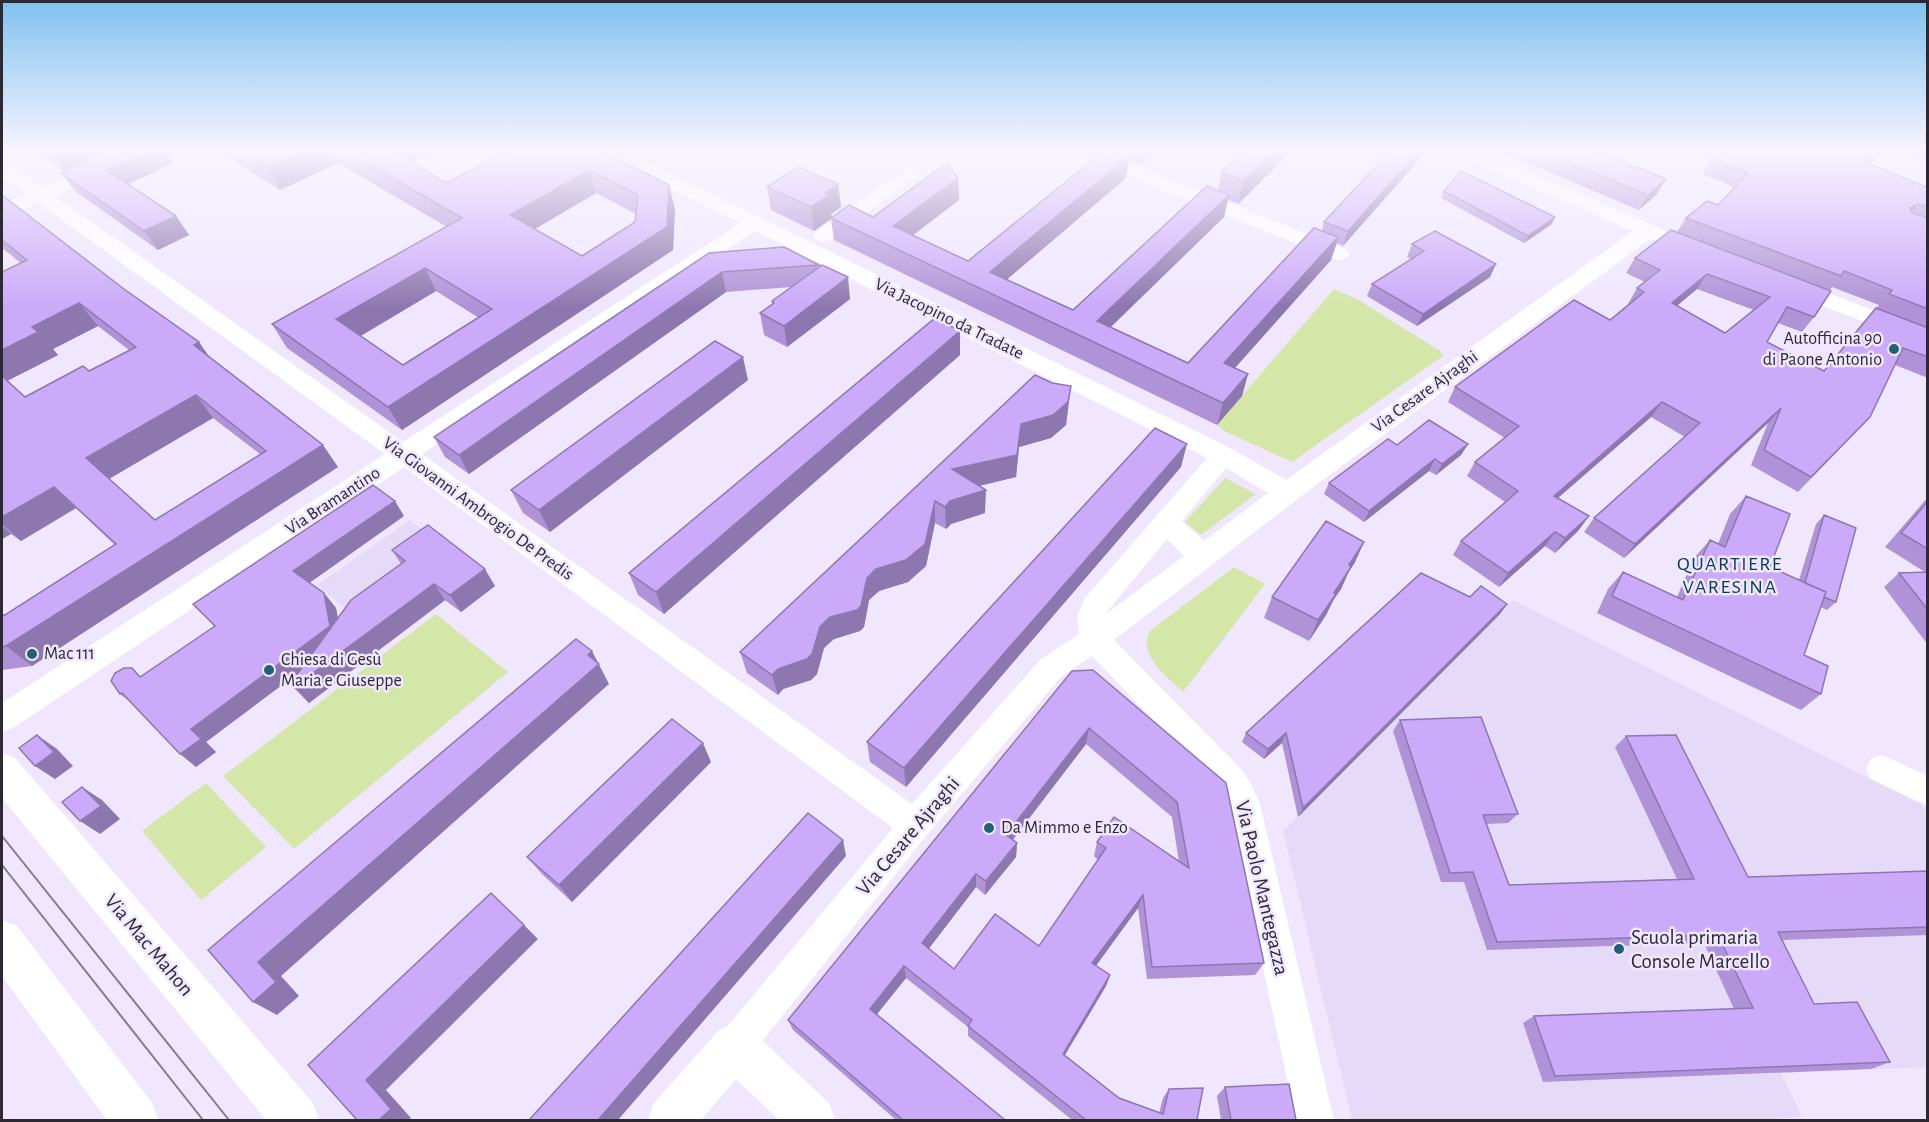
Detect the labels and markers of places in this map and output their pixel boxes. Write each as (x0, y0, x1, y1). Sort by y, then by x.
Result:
place label: Autofficina 90 di Paone Antonio (1763, 330, 1882, 369)
marker: Autofficina 90 di Paone Antonio (1887, 342, 1901, 356)
place label: Mac 111 (44, 645, 95, 663)
marker: Mac 111 (25, 647, 39, 661)
place label: Chiesa di Gesù Maria e Giuseppe (281, 651, 402, 690)
marker: Chiesa di Gesù Maria e Giuseppe (262, 663, 276, 677)
place label: Da Mimmo e Enzo (1001, 819, 1128, 837)
marker: Da Mimmo e Enzo (982, 821, 996, 835)
place label: Scuola primaria Console Marcello (1631, 927, 1770, 972)
marker: Scuola primaria Console Marcello (1612, 942, 1626, 956)

